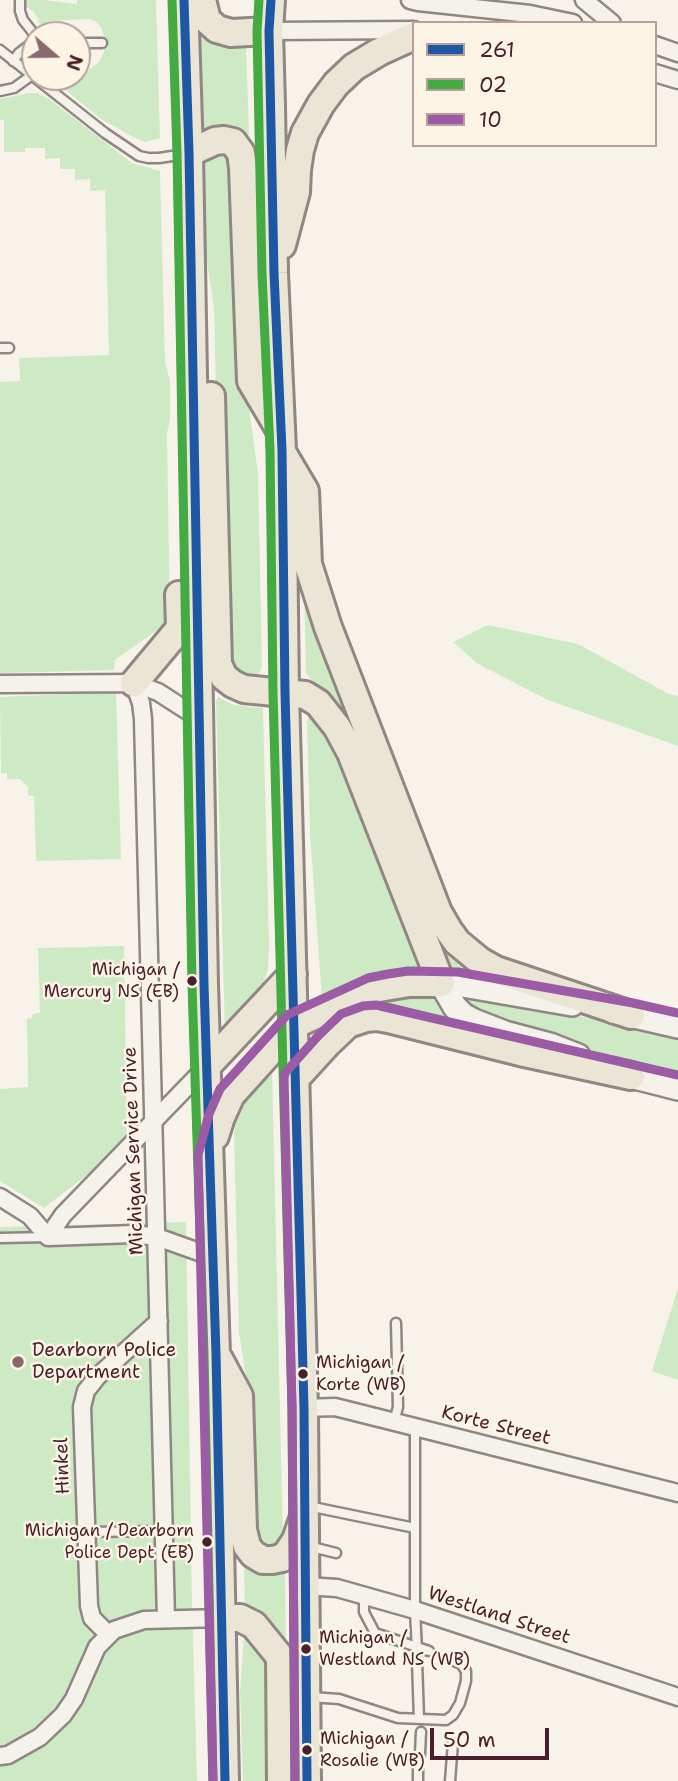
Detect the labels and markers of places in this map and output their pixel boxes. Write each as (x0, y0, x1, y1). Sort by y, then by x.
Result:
place label: Michigan / Mercury NS (EB) (44, 961, 179, 1001)
marker: Michigan / Mercury NS (EB) (185, 974, 199, 988)
place label: Dearborn Police Department (32, 1340, 176, 1384)
marker: Dearborn Police Department (10, 1354, 26, 1370)
place label: Michigan / Korte (WB) (316, 1354, 406, 1394)
marker: Michigan / Korte (WB) (296, 1367, 310, 1381)
place label: Michigan / Dearborn Police Dept (EB) (25, 1522, 194, 1562)
marker: Michigan / Dearborn Police Dept (EB) (200, 1535, 214, 1549)
place label: Michigan / Westland NS (WB) (319, 1629, 470, 1669)
marker: Michigan / Westland NS (WB) (299, 1642, 313, 1656)
place label: Michigan / Rosalie (WB) (320, 1730, 425, 1770)
marker: Michigan / Rosalie (WB) (300, 1743, 314, 1757)

